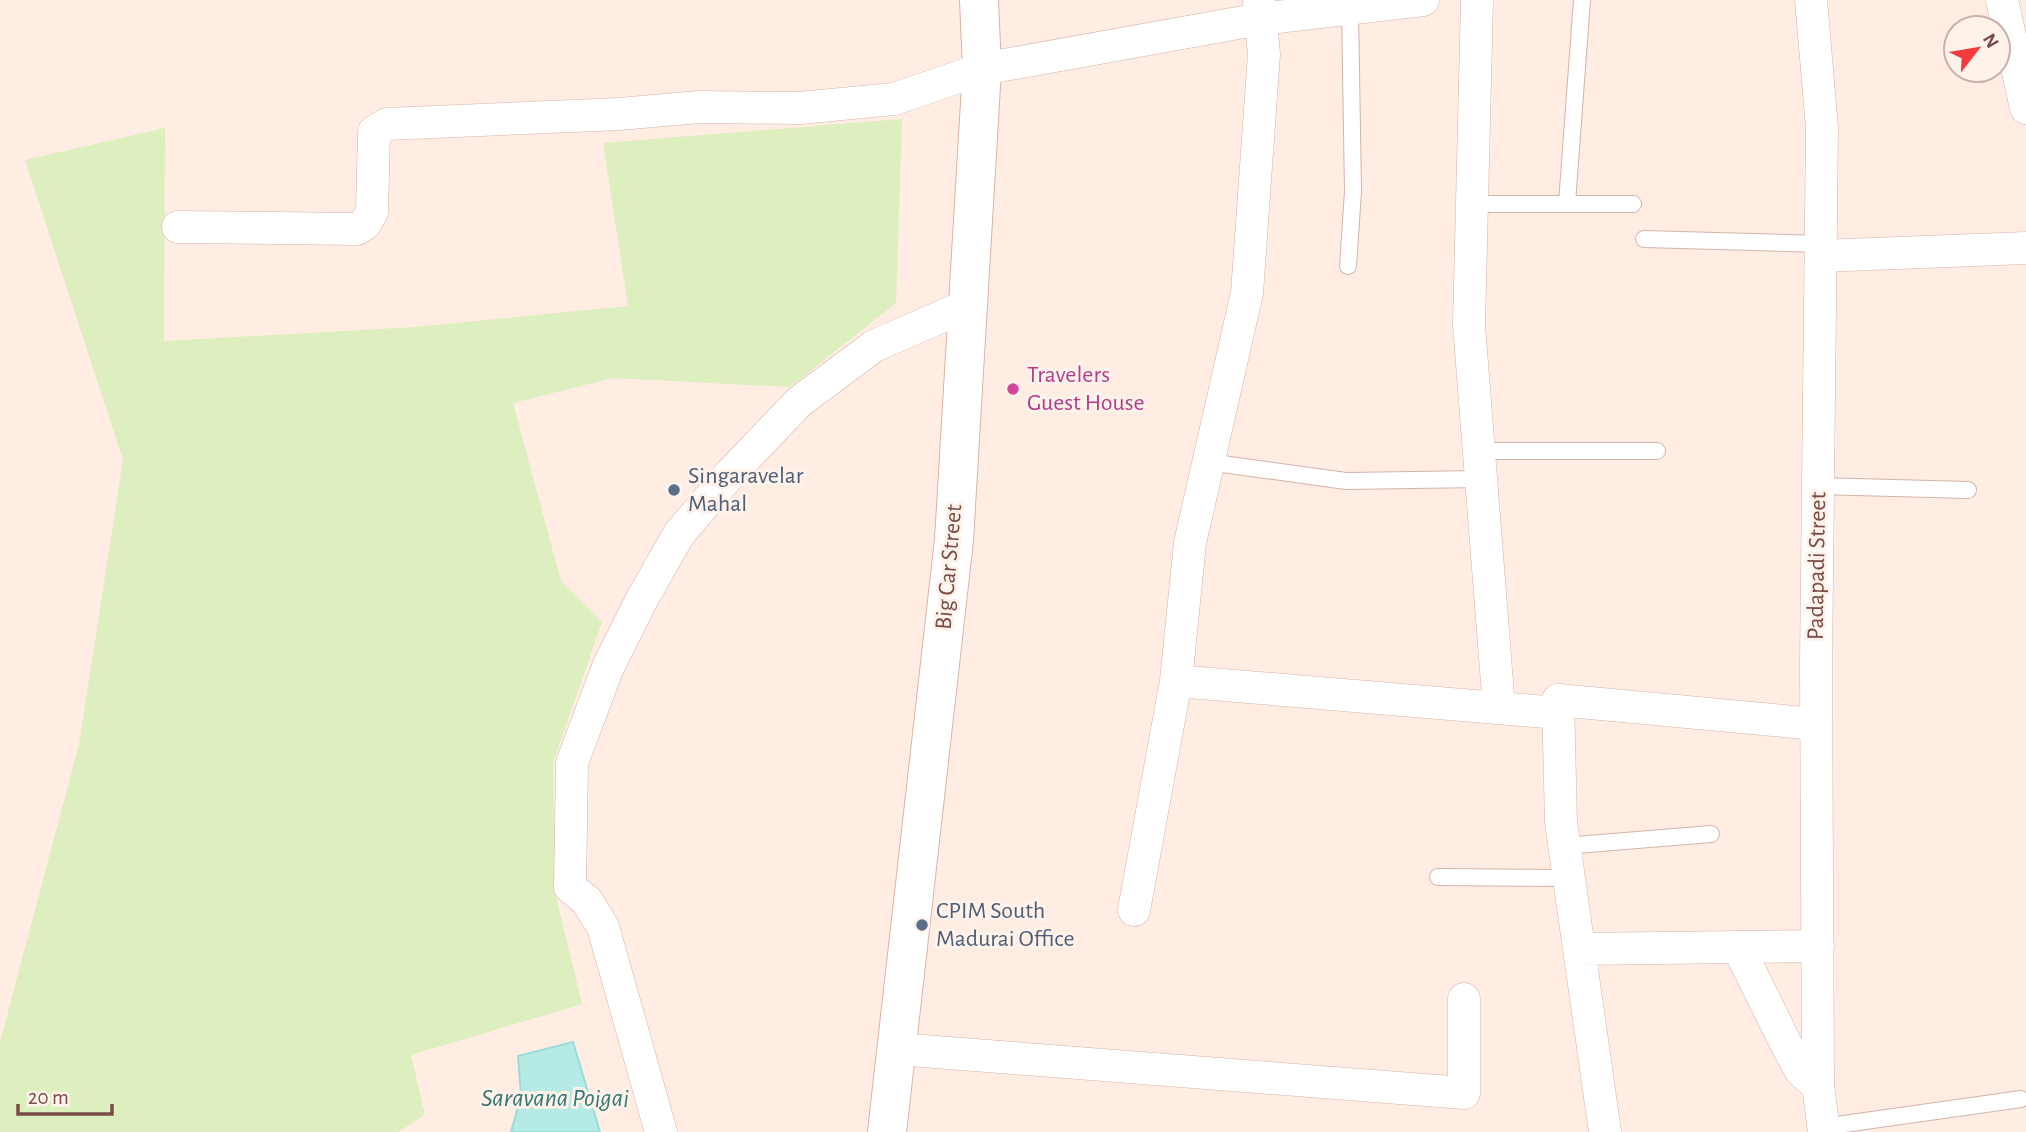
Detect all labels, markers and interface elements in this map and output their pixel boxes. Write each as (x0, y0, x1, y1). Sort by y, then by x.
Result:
north arrow (1942, 14, 2012, 84)
text: N (1979, 30, 2002, 52)
place label: Travelers Guest House (1027, 363, 1145, 415)
marker: Travelers Guest House (1005, 381, 1021, 397)
place label: Singaravelar Mahal (688, 464, 804, 516)
marker: Singaravelar Mahal (666, 482, 682, 498)
street label: Padapadi Street (1804, 491, 1830, 640)
street label: Big Car Street (932, 503, 966, 631)
place label: CPIM South Madurai Office (936, 899, 1075, 951)
marker: CPIM South Madurai Office (914, 917, 930, 933)
scale bar (18, 1072, 112, 1116)
water label: Saravana Poigai (481, 1085, 629, 1111)
text: 20 m (28, 1087, 69, 1108)

